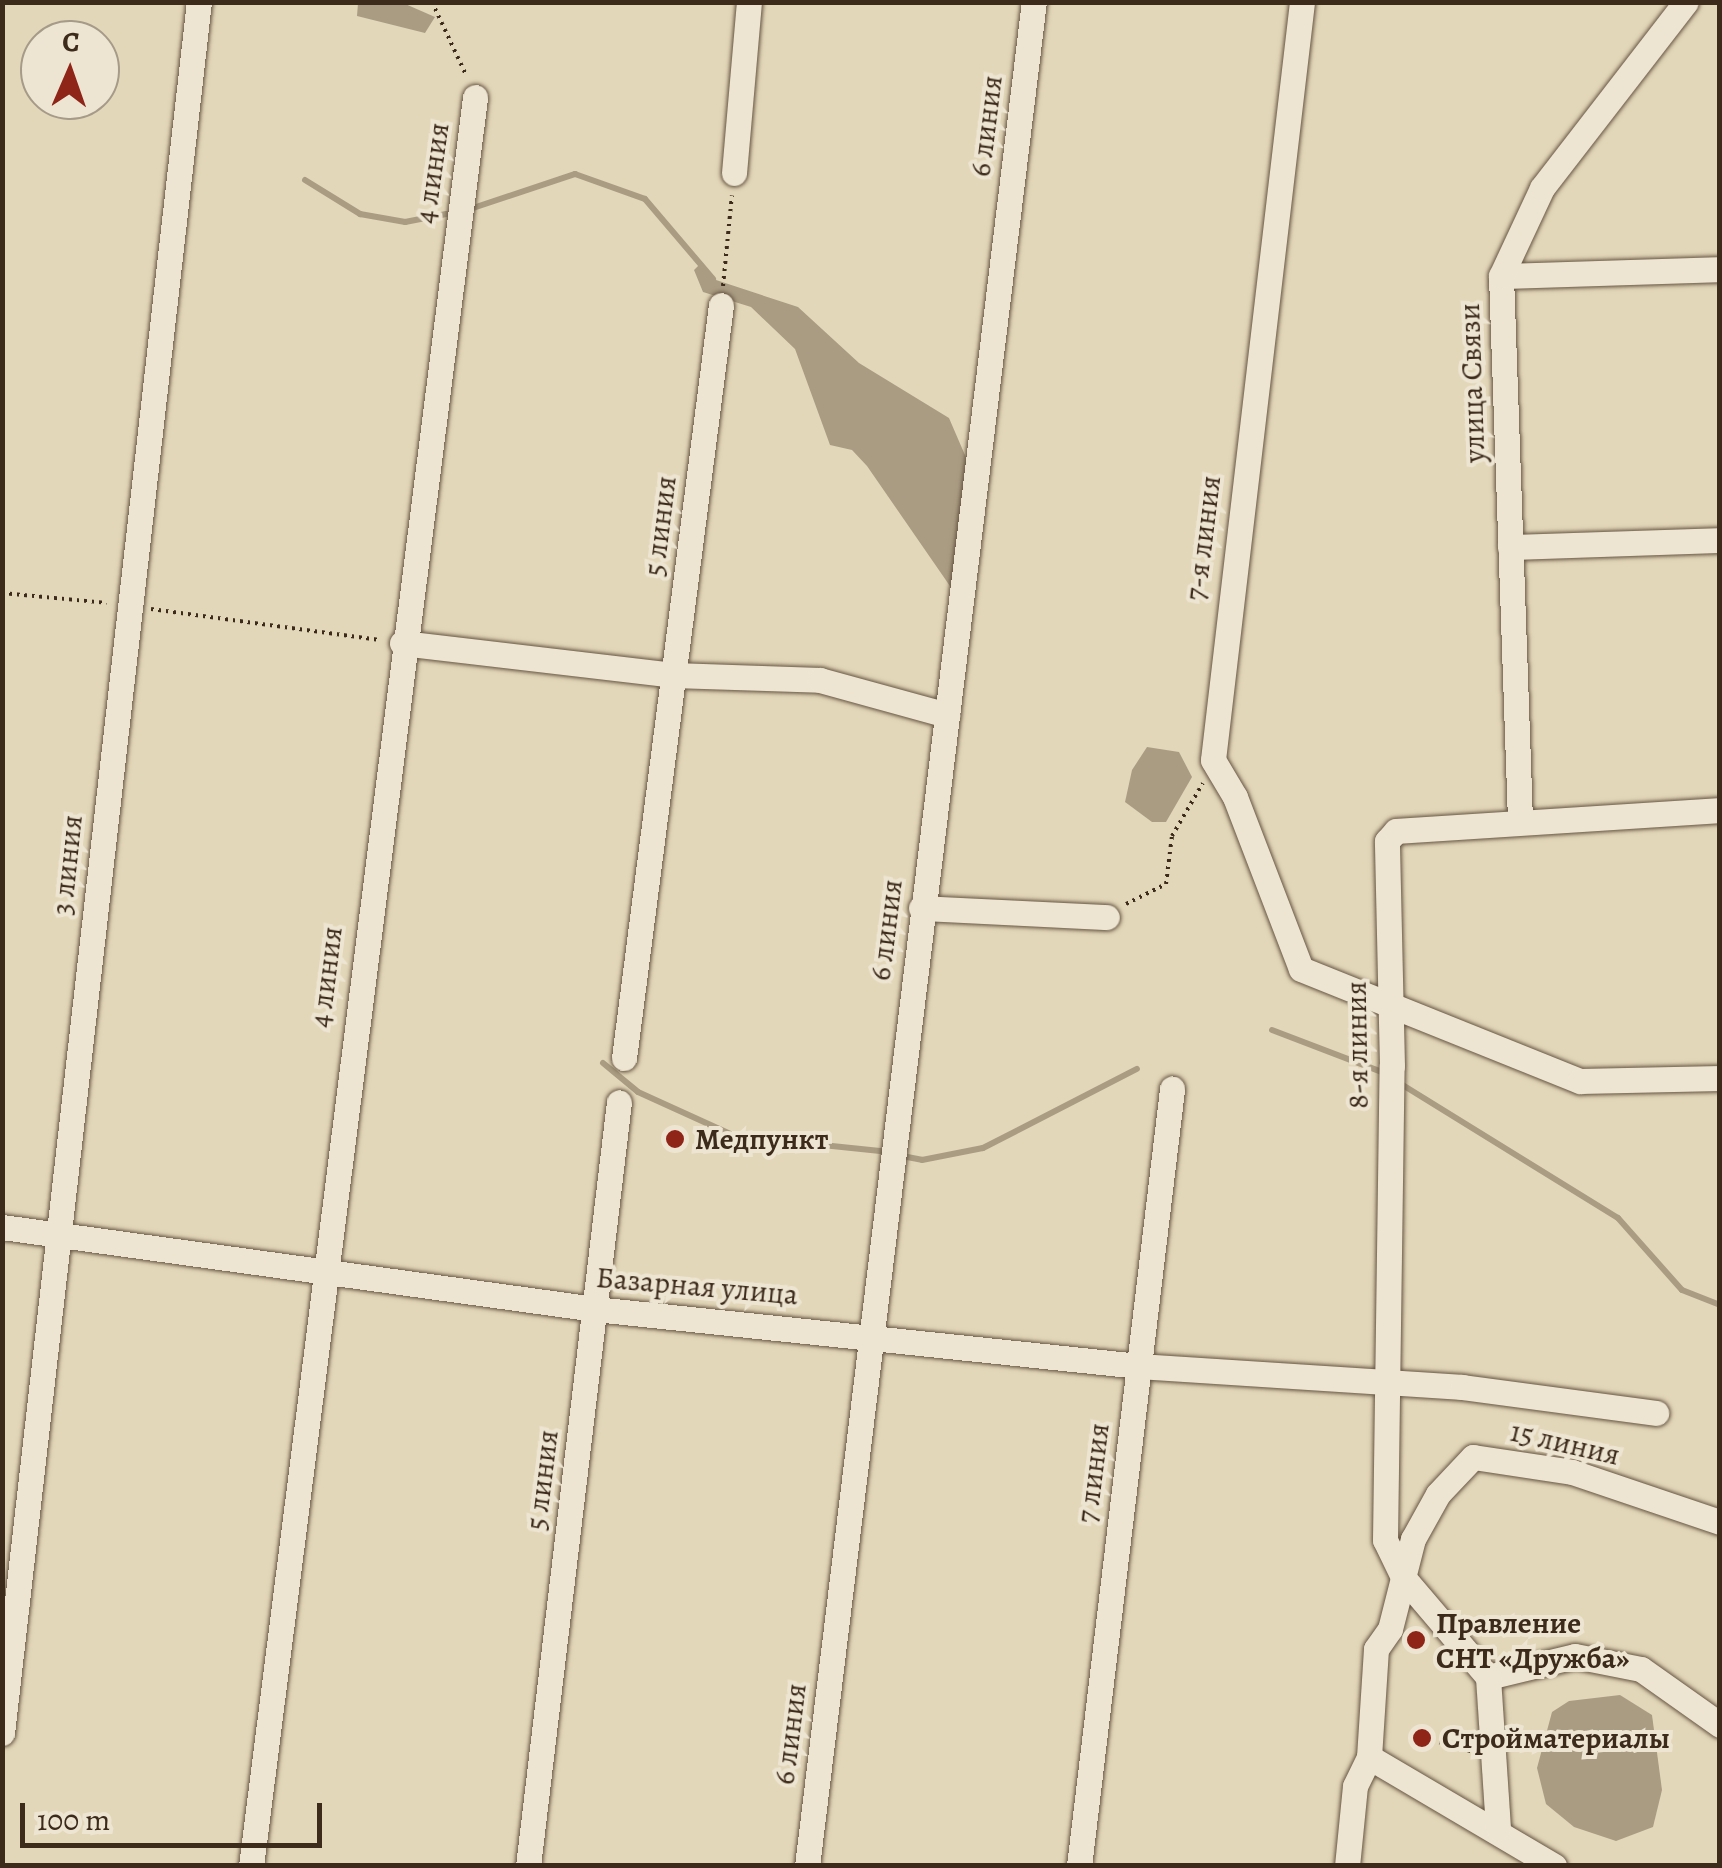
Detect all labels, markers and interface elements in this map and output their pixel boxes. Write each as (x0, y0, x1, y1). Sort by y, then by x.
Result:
north arrow (20, 20, 120, 120)
text: С (62, 23, 80, 61)
street label: 6 линия (962, 73, 1010, 179)
street label: 4 линия (407, 120, 457, 226)
street label: улица Связи (1451, 302, 1493, 464)
street label: 7-я линия (1177, 473, 1229, 603)
street label: 5 линия (636, 474, 684, 578)
street label: 3 линия (44, 813, 90, 917)
street label: 6 линия (862, 877, 910, 983)
street label: 4 линия (302, 924, 350, 1030)
street label: 8-я линия (1338, 981, 1376, 1109)
place label: Медпункт (695, 1121, 828, 1157)
marker: Медпункт (664, 1128, 686, 1150)
street label: Базарная улица (595, 1259, 799, 1313)
street label: 15 линия (1507, 1413, 1623, 1473)
street label: 7 линия (1069, 1421, 1117, 1525)
street label: 5 линия (518, 1428, 566, 1532)
place label: Правление СНТ «Дружба» (1436, 1605, 1629, 1676)
marker: Правление СНТ «Дружба» (1405, 1629, 1427, 1651)
street label: 6 линия (766, 1681, 814, 1787)
place label: Стройматериалы (1442, 1720, 1670, 1756)
marker: Стройматериалы (1411, 1727, 1433, 1749)
scale bar (25, 1783, 328, 1845)
text: 100 m (37, 1800, 110, 1840)

